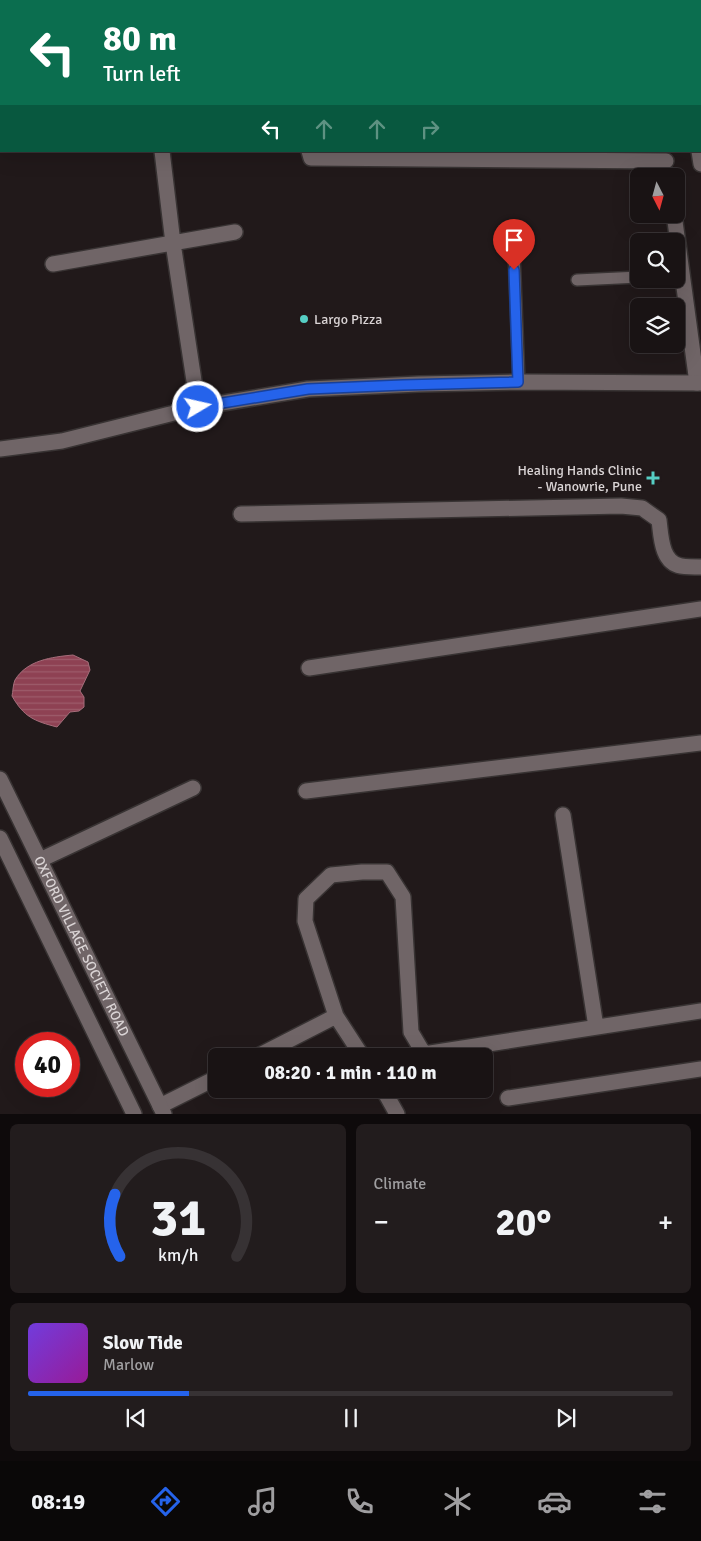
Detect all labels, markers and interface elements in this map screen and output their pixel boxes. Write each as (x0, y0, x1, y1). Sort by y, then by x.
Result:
text: 80 m (103, 17, 177, 60)
icon: left (20, 20, 85, 85)
text: Turn left (103, 60, 181, 87)
icon: left (257, 115, 285, 143)
icon: ahead (310, 115, 338, 143)
icon: ahead (363, 115, 391, 143)
icon: right (416, 115, 444, 143)
north arrow (630, 168, 685, 222)
map controls (630, 168, 685, 353)
pin (493, 219, 535, 270)
icon: arrive (500, 226, 528, 254)
button: search (630, 233, 685, 288)
button: layers (630, 298, 685, 353)
place label: Largo Pizza (314, 311, 382, 328)
marker: Largo Pizza (298, 313, 310, 325)
position arrow (171, 380, 223, 432)
place label: Healing Hands Clinic - Wanowrie, Pune (517, 462, 642, 495)
marker: Healing Hands Clinic - Wanowrie, Pune (646, 471, 660, 485)
street label: OXFORD VILLAGE SOCIETY ROAD (31, 853, 133, 1039)
speed limit sign: 40 (15, 1032, 80, 1097)
text: 08:20 · 1 min · 110 m (264, 1061, 437, 1085)
text: Climate (374, 1174, 426, 1194)
text: 31 (150, 1186, 206, 1250)
text: 20° (495, 1199, 551, 1246)
text: − (374, 1205, 389, 1239)
text: + (658, 1205, 673, 1239)
text: km/h (158, 1244, 198, 1266)
text: Slow Tide (103, 1331, 183, 1355)
text: Marlow (103, 1355, 154, 1375)
icon: previous (122, 1404, 150, 1432)
icon: pause (337, 1404, 365, 1432)
icon: next (552, 1404, 580, 1432)
icon: directions (148, 1484, 183, 1519)
icon: music (245, 1484, 280, 1519)
icon: phone (342, 1484, 377, 1519)
icon: climate (440, 1484, 475, 1519)
icon: car (537, 1484, 572, 1519)
icon: filters (635, 1484, 670, 1519)
text: 08:19 (31, 1488, 85, 1515)

